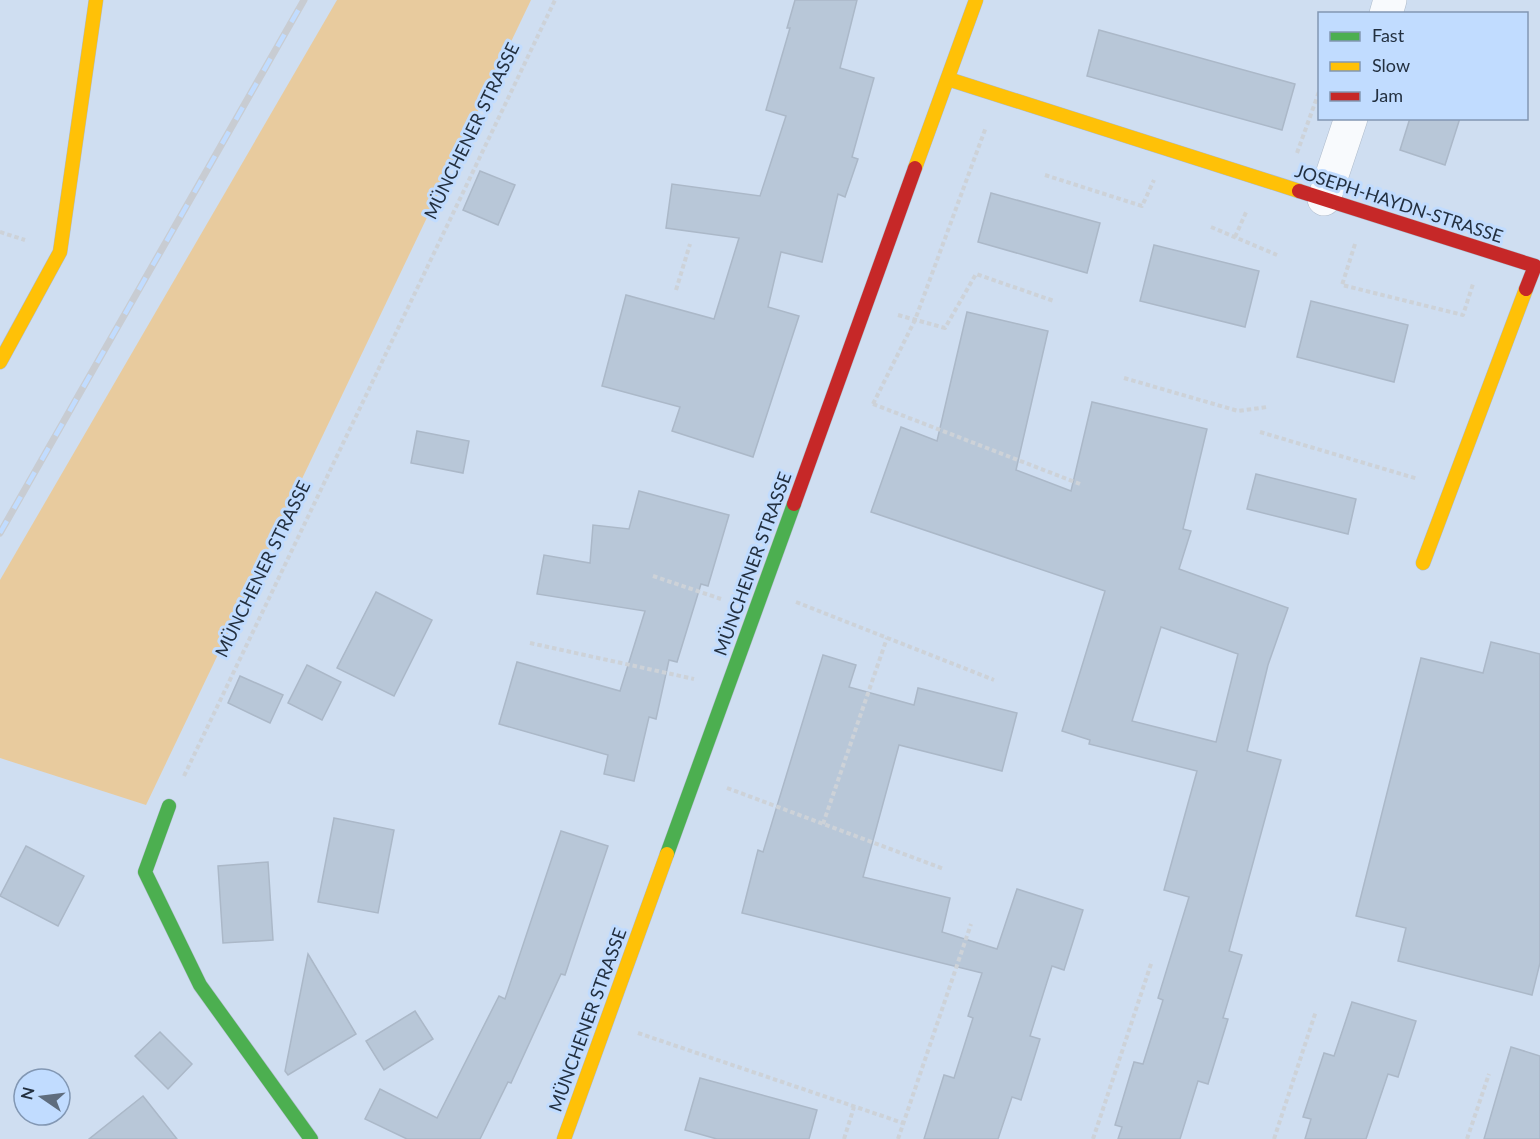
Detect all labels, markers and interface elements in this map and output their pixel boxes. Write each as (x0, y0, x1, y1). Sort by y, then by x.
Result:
legend (1318, 12, 1528, 120)
text: Fast (1372, 24, 1405, 46)
street label: MÜNCHENER STRASSE (419, 39, 523, 222)
text: Slow (1372, 54, 1410, 76)
text: Jam (1372, 84, 1403, 106)
street label: JOSEPH-HAYDN-STRASSE (1293, 159, 1506, 247)
street label: MÜNCHENER STRASSE (709, 469, 796, 658)
street label: MÜNCHENER STRASSE (210, 477, 314, 660)
street label: MÜNCHENER STRASSE (544, 925, 631, 1114)
north arrow (12, 1067, 72, 1127)
text: N (16, 1085, 38, 1102)

